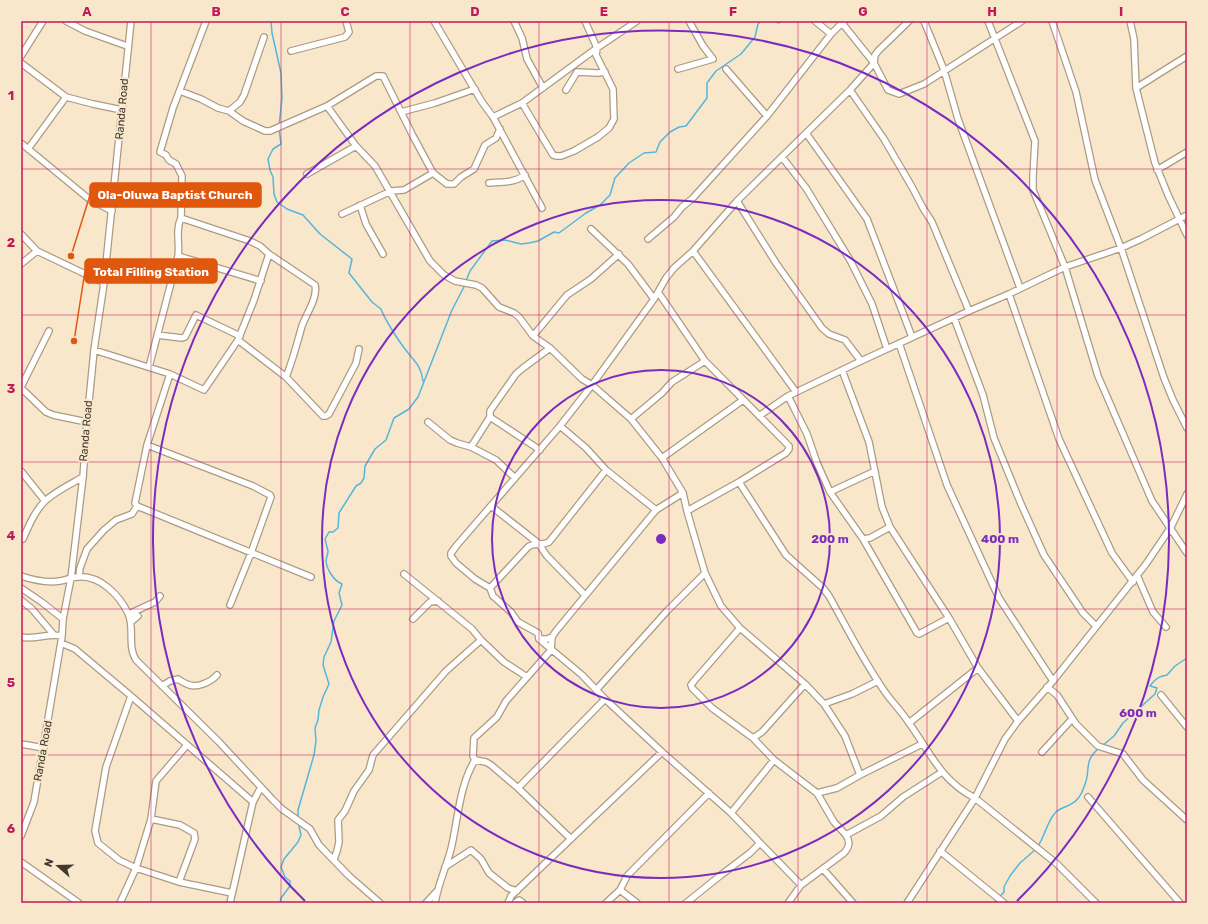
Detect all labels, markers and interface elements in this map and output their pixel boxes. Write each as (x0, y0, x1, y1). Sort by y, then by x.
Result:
text: A (82, 4, 92, 19)
text: B (211, 4, 221, 19)
text: C (340, 4, 350, 19)
text: D (470, 4, 480, 19)
text: E (600, 4, 608, 19)
text: F (729, 4, 737, 19)
text: G (858, 4, 868, 19)
text: H (987, 4, 997, 19)
text: I (1119, 4, 1123, 19)
street label: Randa Road (113, 78, 131, 140)
text: 1 (8, 88, 14, 103)
callout: Ola-Oluwa Baptist Church (90, 183, 261, 207)
text: Ola-Oluwa Baptist Church (98, 188, 253, 202)
text: 2 (7, 235, 15, 250)
callout: Total Filling Station (85, 259, 217, 283)
text: Total Filling Station (93, 265, 209, 279)
text: 3 (7, 381, 16, 396)
street label: Randa Road (77, 400, 95, 462)
text: 4 (7, 528, 16, 543)
centre of rings (654, 532, 668, 546)
text: 200 m (811, 532, 849, 546)
text: 400 m (981, 532, 1019, 546)
text: 5 (7, 675, 15, 690)
text: 600 m (1119, 706, 1157, 720)
street label: Randa Road (31, 720, 55, 782)
text: 6 (7, 821, 16, 836)
north arrow (38, 846, 78, 886)
text: N (42, 857, 57, 869)

